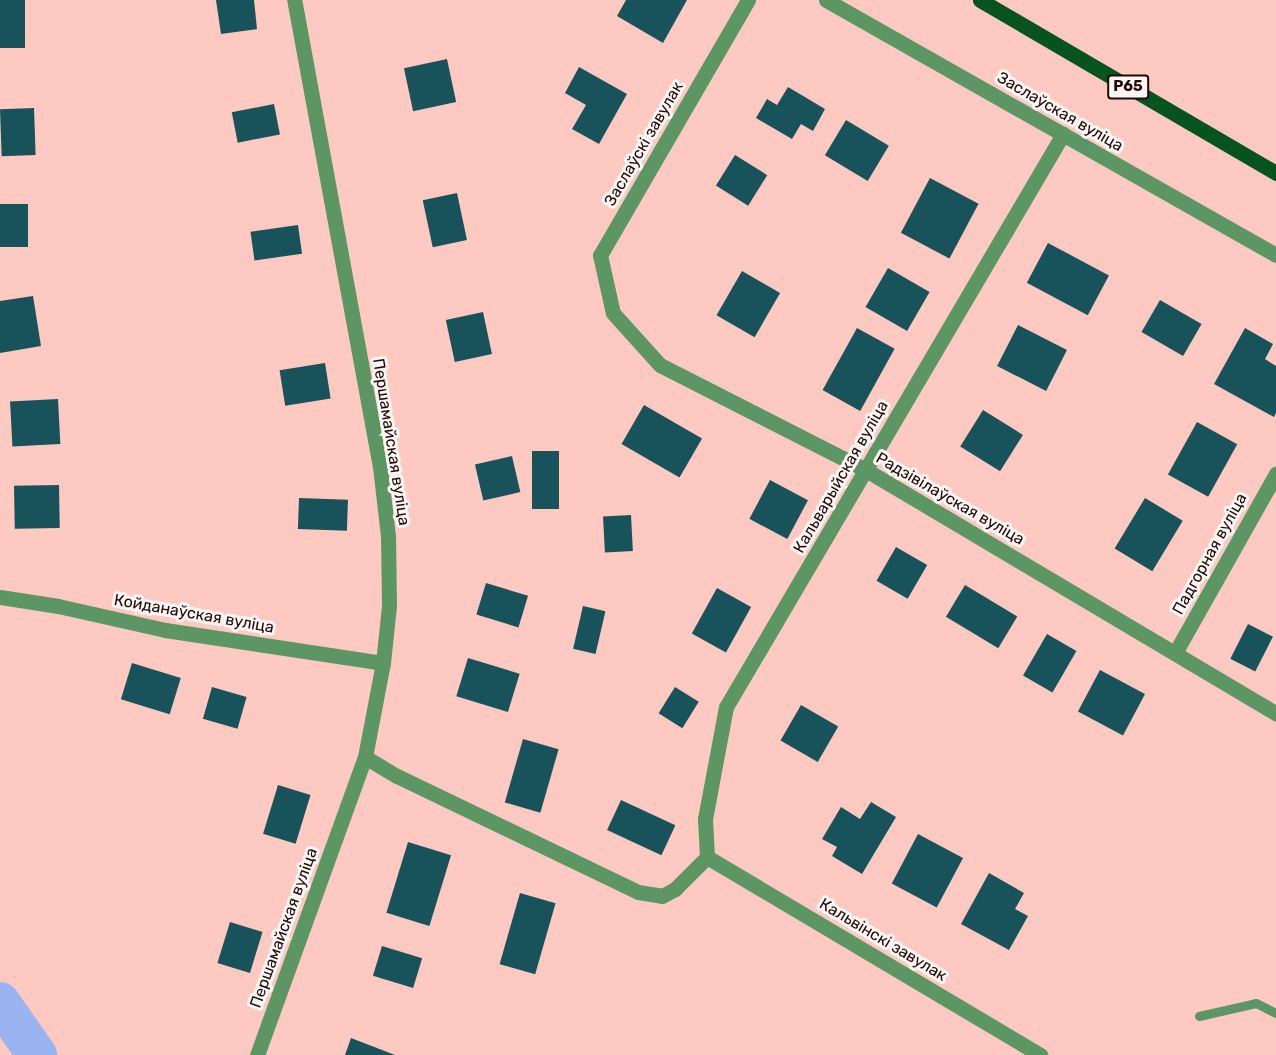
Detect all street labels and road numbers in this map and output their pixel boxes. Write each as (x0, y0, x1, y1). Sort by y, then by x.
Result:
street label: Заслаўская вуліца (994, 68, 1126, 156)
road number: Р65 (1107, 75, 1149, 99)
street label: Заслаўскі завулак (601, 78, 687, 210)
street label: Першамайская вуліца (368, 357, 414, 527)
street label: Кальварыйская вуліца (789, 397, 893, 557)
street label: Радзівілаўская вуліца (872, 449, 1028, 549)
street label: Падгорная вуліца (1169, 490, 1251, 618)
street label: Койданаўская вуліца (112, 590, 276, 638)
street label: Першамайская вуліца (246, 845, 322, 1011)
street label: Кальвінскі завулак (816, 894, 950, 986)

